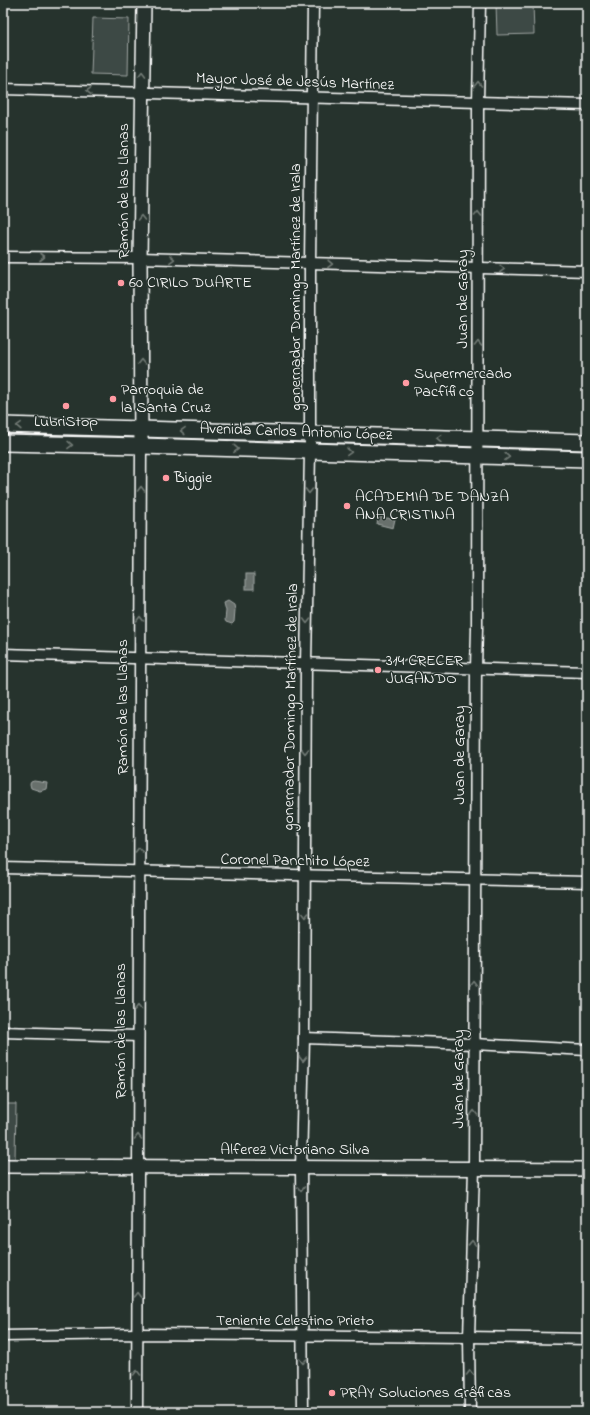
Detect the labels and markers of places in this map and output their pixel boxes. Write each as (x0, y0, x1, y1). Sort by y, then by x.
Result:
place label: 60 CIRILO DUARTE (129, 271, 252, 295)
marker: 60 CIRILO DUARTE (116, 278, 126, 288)
place label: Supermercado Pacfífico (414, 362, 512, 404)
place label: Parroquia de la Santa Cruz (121, 378, 211, 420)
marker: Supermercado Pacfífico (401, 378, 411, 388)
marker: Parroquia de la Santa Cruz (108, 394, 118, 404)
marker: LubriStop (61, 401, 71, 411)
place label: LubriStop (34, 410, 98, 434)
place label: Biggie (173, 466, 213, 490)
marker: Biggie (161, 473, 171, 483)
place label: ACADEMIA DE DANZA ANA CRISTINA (355, 485, 509, 527)
marker: ACADEMIA DE DANZA ANA CRISTINA (342, 501, 352, 511)
place label: 314 CRECER JUGANDO (386, 649, 463, 691)
marker: 314 CRECER JUGANDO (373, 665, 383, 675)
place label: PRAY Soluciones Gráficas (340, 1381, 511, 1405)
marker: PRAY Soluciones Gráficas (327, 1388, 337, 1398)

